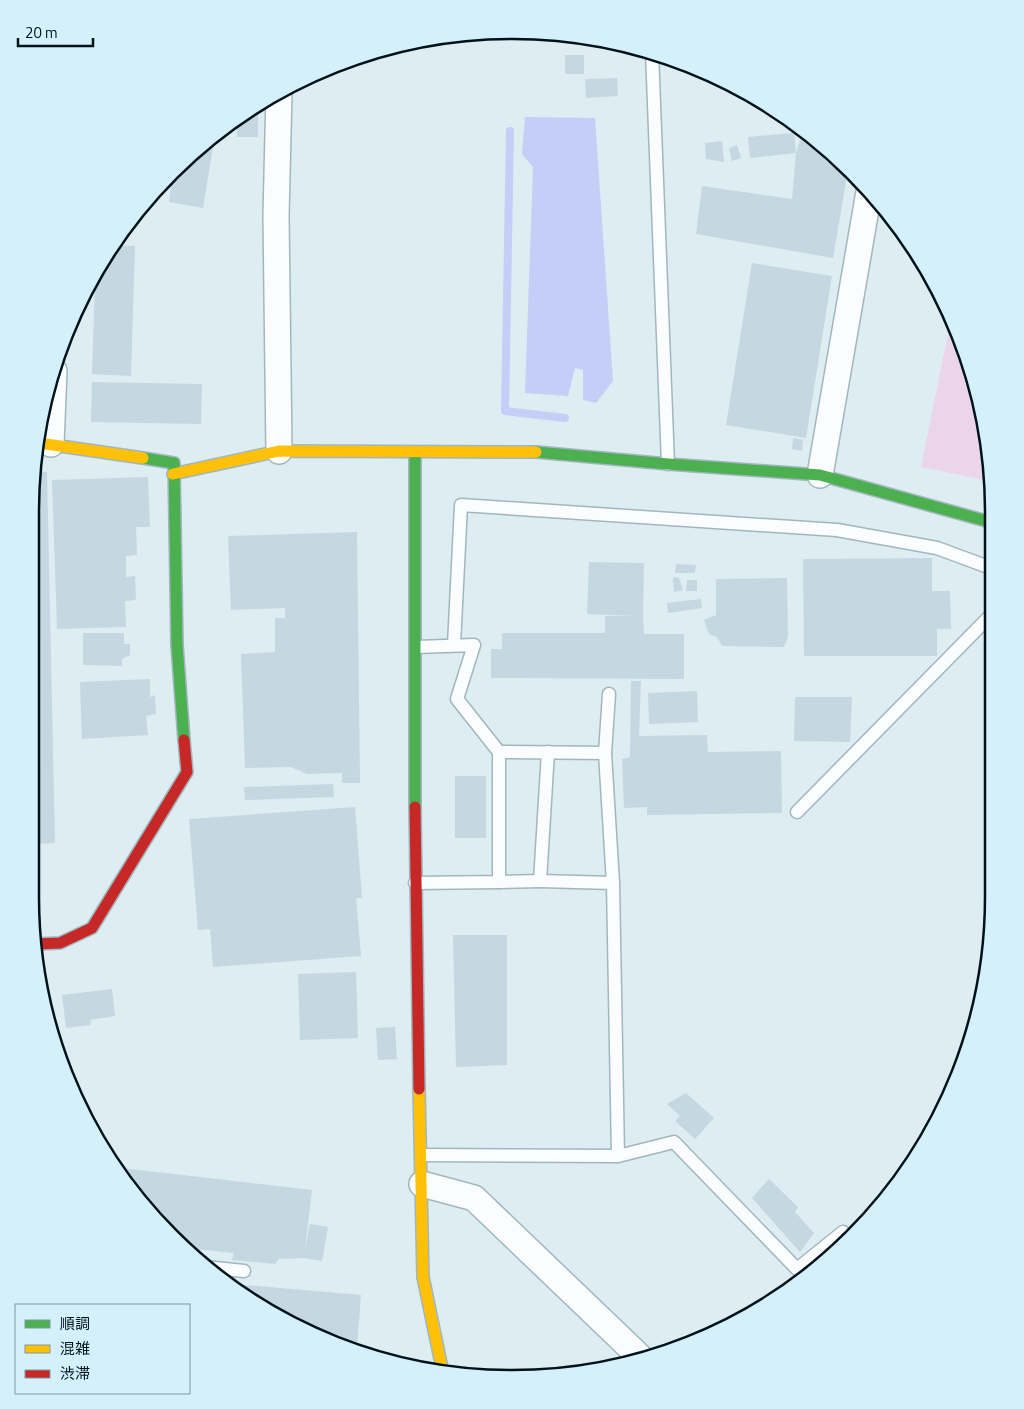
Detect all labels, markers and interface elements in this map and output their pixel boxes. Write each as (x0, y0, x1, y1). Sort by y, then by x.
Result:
scale bar (18, 15, 92, 47)
text: 20 m (25, 21, 58, 44)
legend (15, 1304, 190, 1394)
text: 順調 (60, 1312, 90, 1335)
text: 混雑 (60, 1337, 90, 1360)
text: 渋滞 (60, 1362, 90, 1385)

